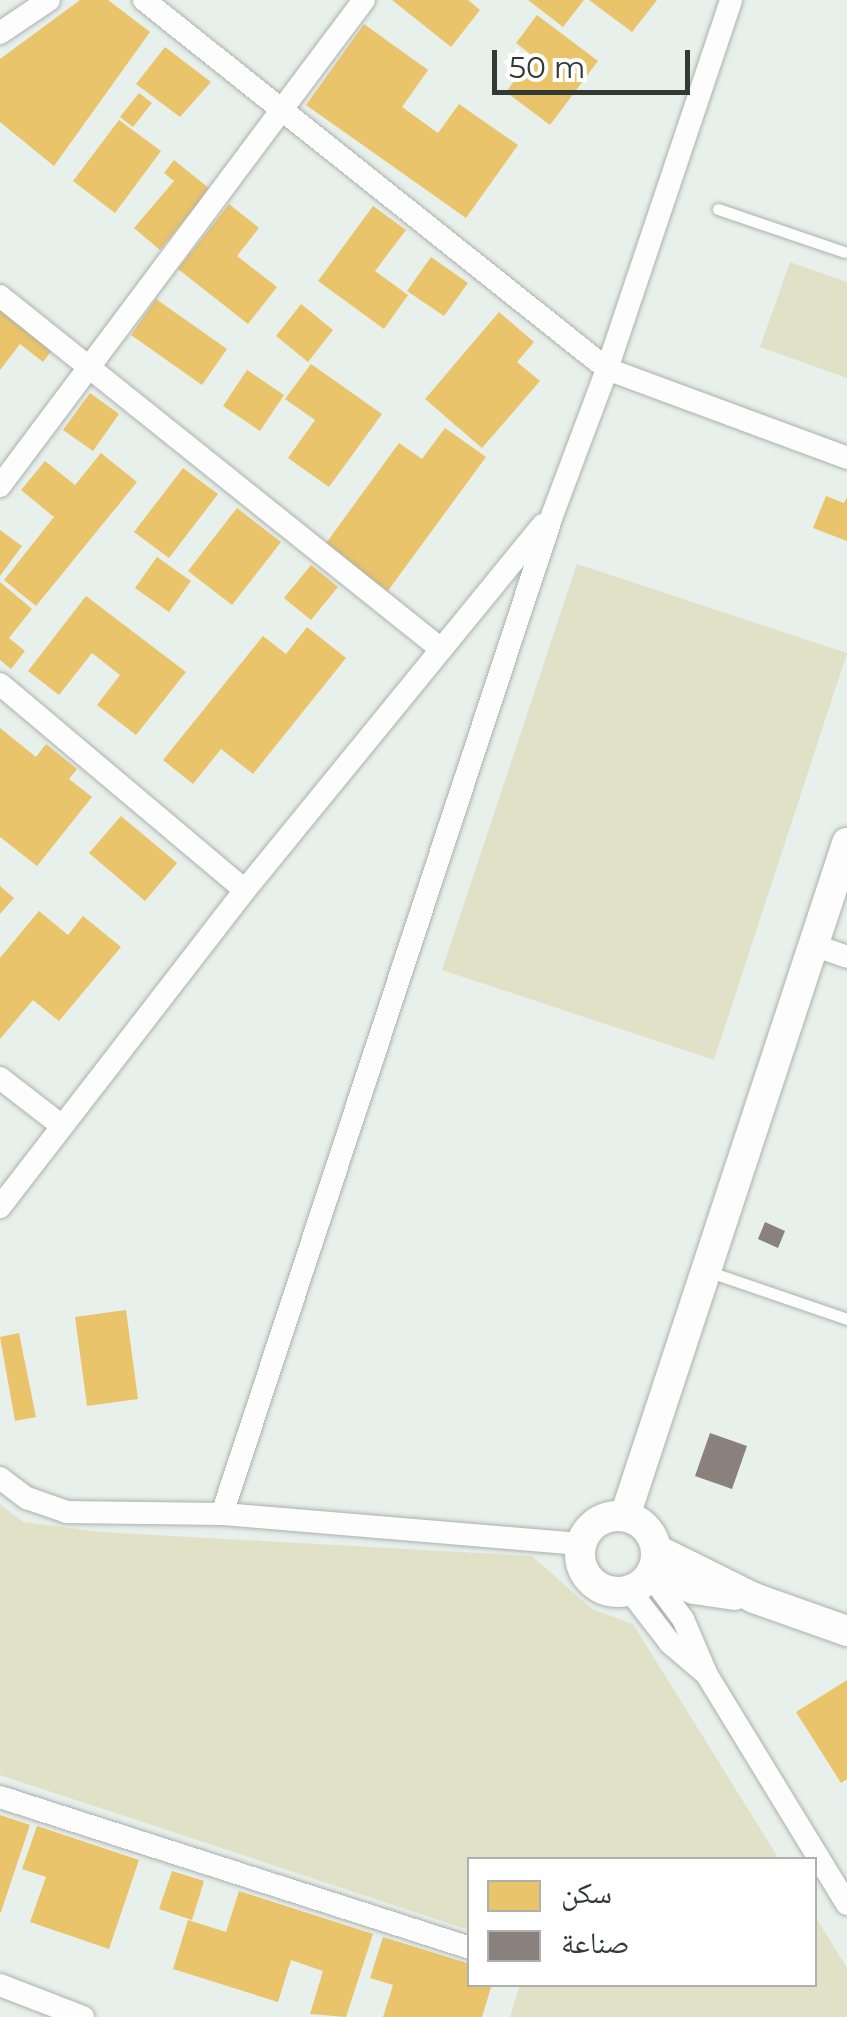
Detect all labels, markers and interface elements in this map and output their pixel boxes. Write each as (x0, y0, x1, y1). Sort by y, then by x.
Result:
scale bar (497, 30, 694, 92)
text: 50 m (509, 49, 586, 86)
legend (467, 1857, 817, 1987)
text: سكن (561, 1874, 612, 1911)
text: صناعة (561, 1924, 630, 1961)

